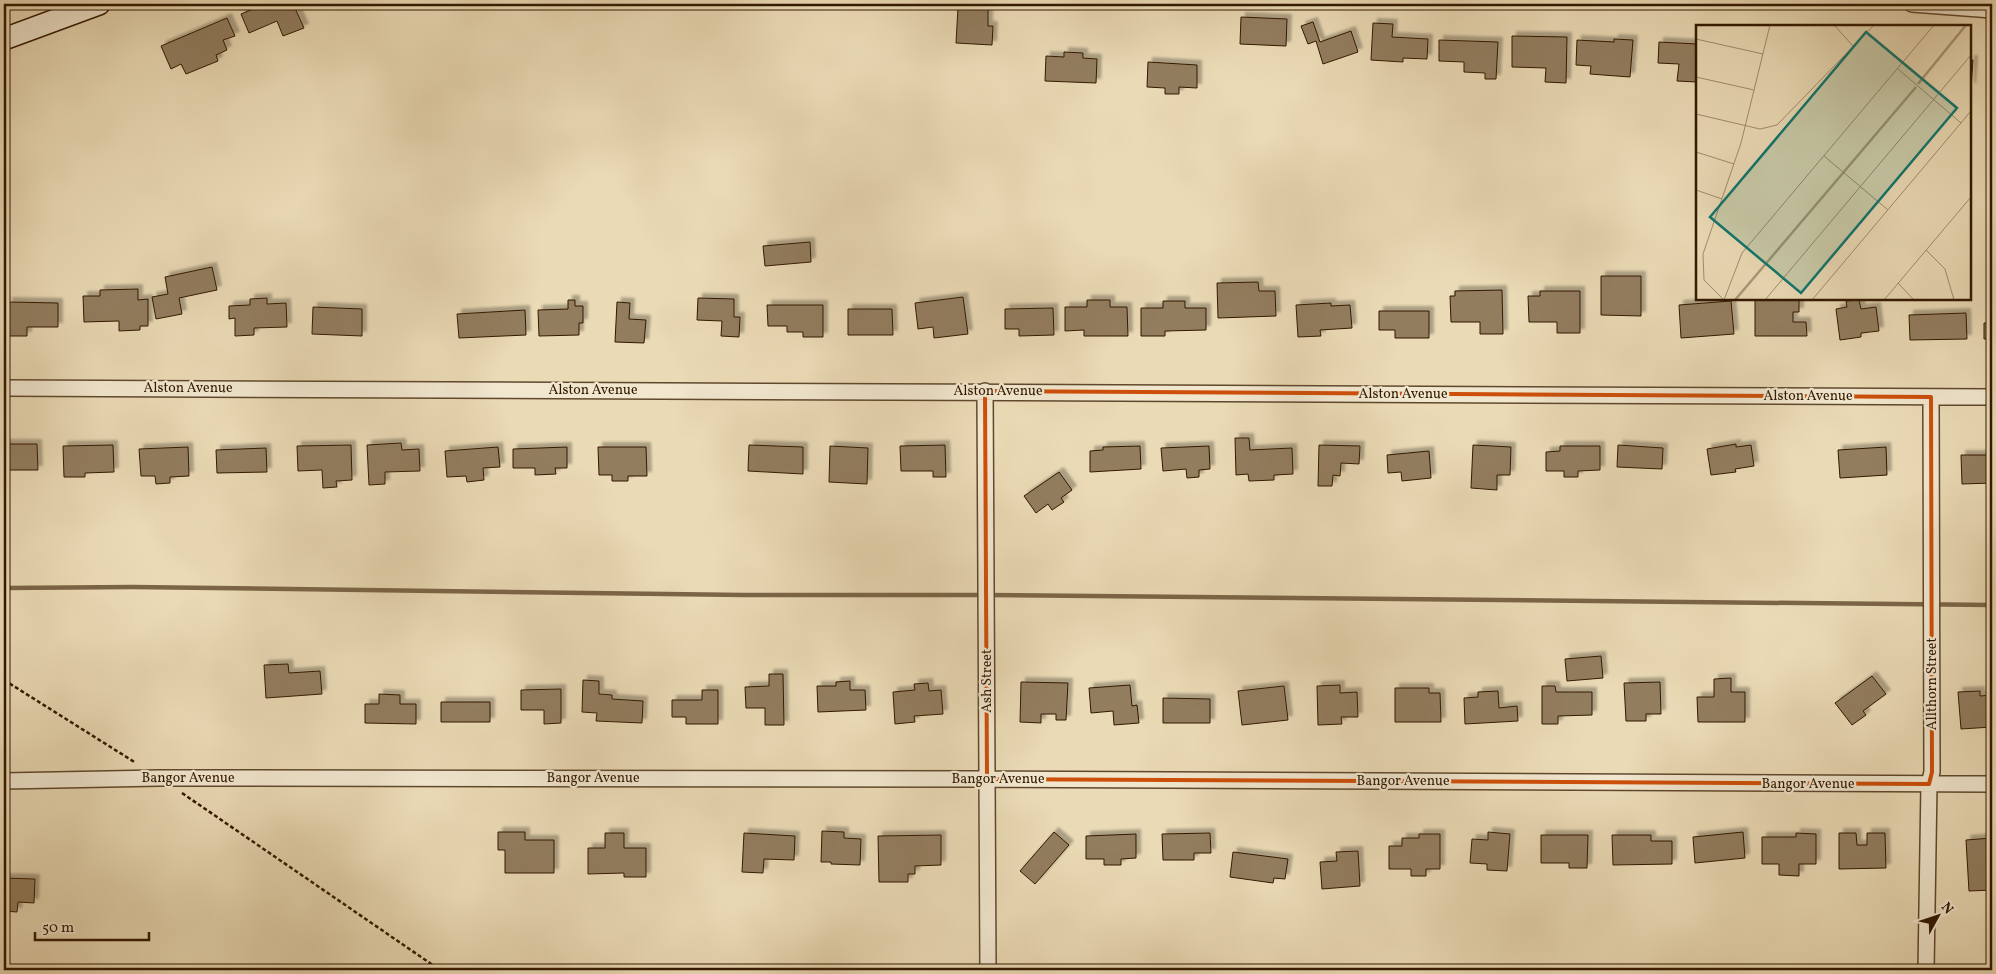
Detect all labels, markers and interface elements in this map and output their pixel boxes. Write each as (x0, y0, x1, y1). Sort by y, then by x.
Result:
inset map (1696, 25, 1971, 300)
street label: Alston Avenue (143, 379, 233, 398)
street label: Alston Avenue (548, 381, 638, 400)
street label: Alston Avenue (953, 382, 1043, 401)
street label: Alston Avenue (1358, 385, 1448, 404)
street label: Alston Avenue (1763, 387, 1853, 406)
street label: Allthorn Street (1923, 638, 1942, 730)
street label: Ash Street (978, 649, 997, 713)
street label: Bangor Avenue (141, 769, 235, 788)
street label: Bangor Avenue (546, 769, 640, 788)
street label: Bangor Avenue (951, 770, 1045, 789)
street label: Bangor Avenue (1356, 772, 1450, 791)
street label: Bangor Avenue (1761, 775, 1855, 794)
north arrow (1914, 892, 1964, 942)
text: N (1936, 899, 1957, 919)
scale bar (35, 909, 149, 941)
text: 50 m (42, 918, 74, 939)

